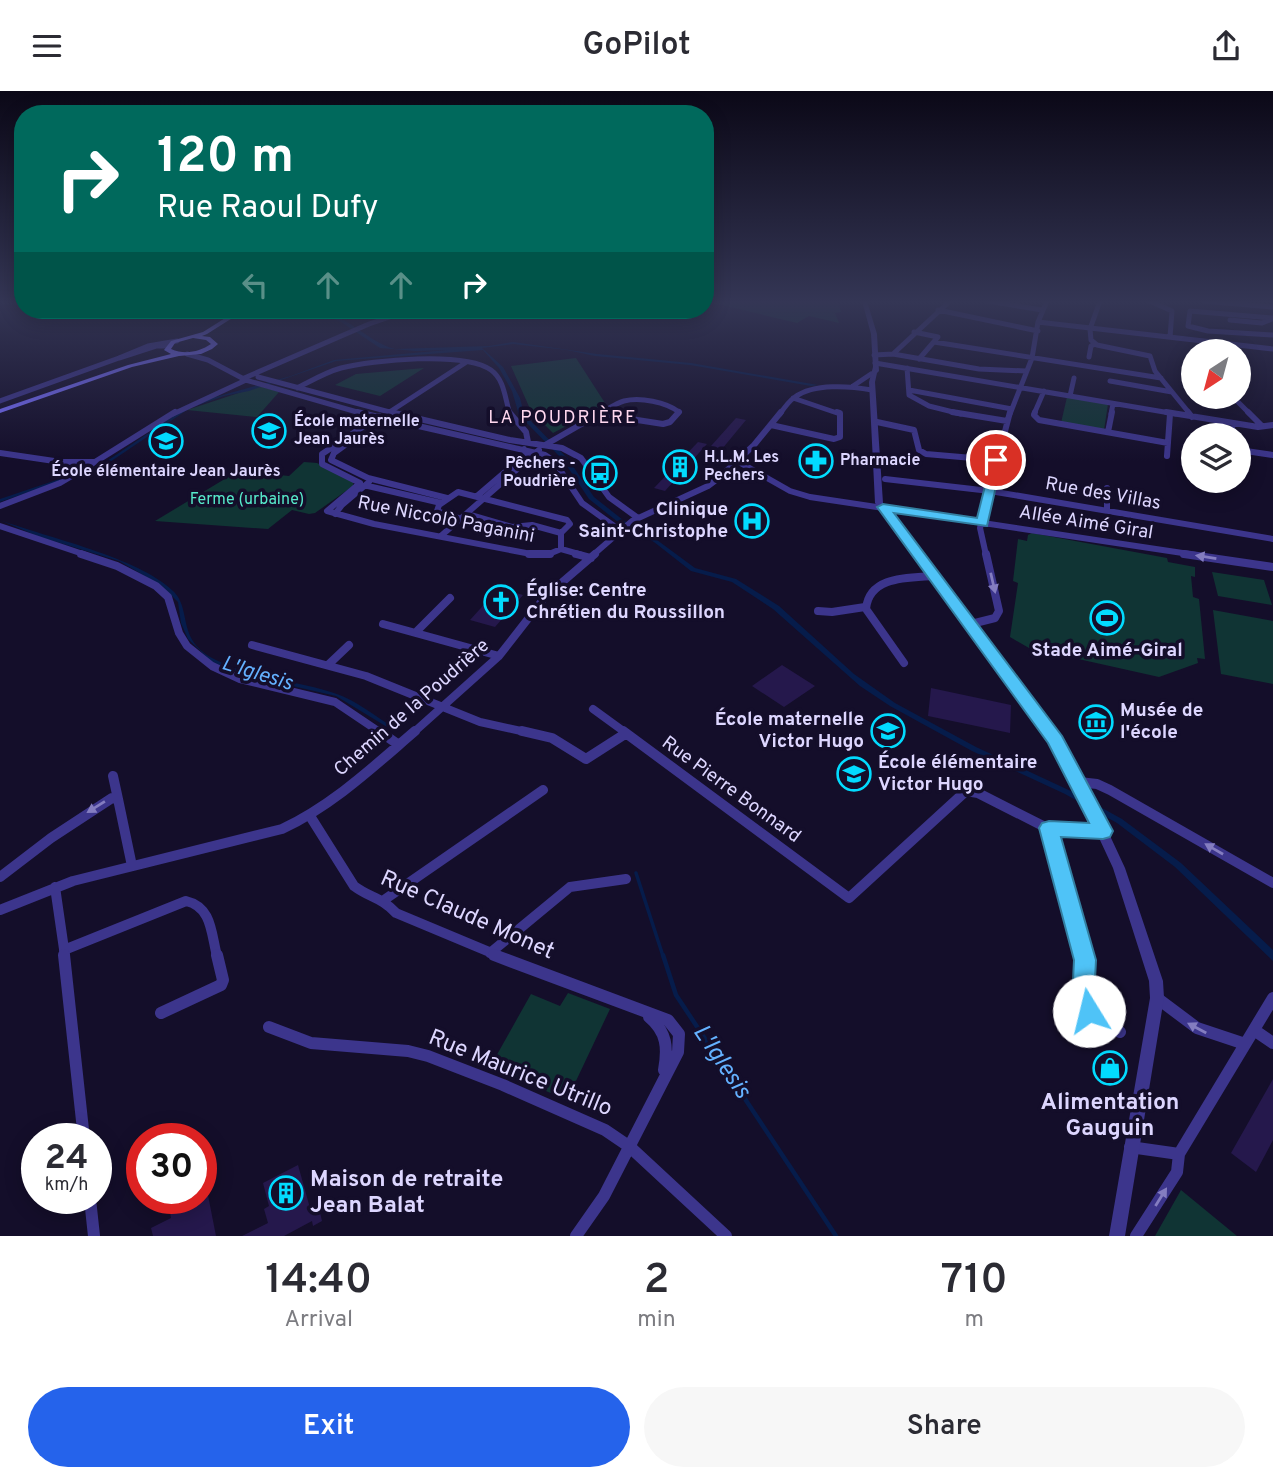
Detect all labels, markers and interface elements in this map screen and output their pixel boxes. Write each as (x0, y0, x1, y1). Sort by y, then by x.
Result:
text: GoPilot (582, 26, 691, 66)
icon: menu (28, 27, 66, 65)
icon: share (1207, 27, 1245, 65)
text: 120 m (157, 128, 294, 190)
icon: right (42, 133, 133, 224)
text: Rue Raoul Dufy (157, 189, 378, 229)
icon: left (236, 266, 274, 304)
icon: ahead (309, 266, 347, 304)
icon: ahead (382, 266, 420, 304)
icon: right (455, 266, 493, 304)
north arrow (1181, 339, 1251, 409)
map controls (1181, 339, 1251, 493)
district label: LA POUDRIÈRE (488, 405, 638, 430)
place label: École maternelle Jean Jaurès (294, 410, 420, 450)
school or university icon: École maternelle Jean Jaurès (250, 412, 288, 450)
school or university icon: École élémentaire Jean Jaurès (147, 422, 185, 460)
button: layers (1181, 423, 1251, 493)
pin (966, 430, 1026, 490)
icon: arrive (977, 441, 1015, 479)
pharmacy icon: Pharmacie (797, 442, 835, 480)
building icon: H.L.M. Les Pechers (661, 448, 699, 486)
place label: H.L.M. Les Pechers (704, 448, 779, 486)
place label: Pharmacie (840, 451, 920, 471)
place label: Pêchers - Poudrière (503, 454, 576, 492)
bus stop icon: Pêchers - Poudrière (581, 454, 619, 492)
place label: École élémentaire Jean Jaurès (51, 460, 281, 482)
street label: Rue des Villas (1043, 472, 1163, 516)
park label: Ferme (urbaine) (190, 490, 304, 510)
street label: Rue Niccolò Paganini (355, 491, 537, 549)
place label: Clinique Saint-Christophe (578, 498, 728, 544)
street label: Allée Aimé Giral (1017, 501, 1155, 545)
hospital icon: Clinique Saint-Christophe (733, 502, 771, 540)
one-way arrow (1194, 551, 1216, 562)
one-way arrow (988, 572, 999, 594)
place label: Église: Centre Chrétien du Roussillon (526, 578, 725, 625)
church icon: Église: Centre Chrétien du Roussillon (482, 583, 520, 621)
sports icon: Stade Aimé-Giral (1088, 599, 1126, 637)
street label: Chemin de la Poudrière (329, 634, 495, 782)
place label: Stade Aimé-Giral (1031, 639, 1183, 663)
water label: L'Iglesis (218, 650, 296, 698)
place label: Musée de l'école (1120, 699, 1203, 745)
museum icon: Musée de l'école (1077, 703, 1115, 741)
place label: École maternelle Victor Hugo (715, 707, 864, 754)
school or university icon: École maternelle Victor Hugo (869, 712, 907, 750)
street label: Rue Pierre Bonnard (657, 731, 805, 849)
place label: École élémentaire Victor Hugo (878, 750, 1037, 797)
school or university icon: École élémentaire Victor Hugo (835, 755, 873, 793)
one-way arrow (87, 800, 105, 814)
one-way arrow (1204, 843, 1223, 855)
street label: Rue Claude Monet (375, 865, 559, 967)
position arrow (1052, 974, 1126, 1048)
water label: L'Iglesis (685, 1019, 757, 1106)
one-way arrow (1187, 1023, 1207, 1034)
street label: Rue Maurice Utrillo (424, 1024, 616, 1124)
shop icon: Alimentation Gauguin (1091, 1049, 1129, 1087)
place label: Alimentation Gauguin (1041, 1089, 1180, 1144)
speed limit sign: 30 (126, 1123, 217, 1214)
text: 24 (45, 1137, 88, 1181)
place label: Maison de retraite Jean Balat (310, 1166, 503, 1221)
text: km/h (45, 1174, 88, 1197)
building icon: Maison de retraite Jean Balat (267, 1174, 305, 1212)
one-way arrow (1155, 1187, 1168, 1206)
text: 14:40 (265, 1255, 372, 1308)
text: 2 (644, 1255, 669, 1308)
text: 710 (941, 1255, 1008, 1308)
text: Arrival (284, 1306, 353, 1335)
text: min (637, 1306, 676, 1335)
text: m (965, 1306, 984, 1335)
button: Exit (28, 1387, 630, 1467)
button: Share (644, 1387, 1245, 1467)

